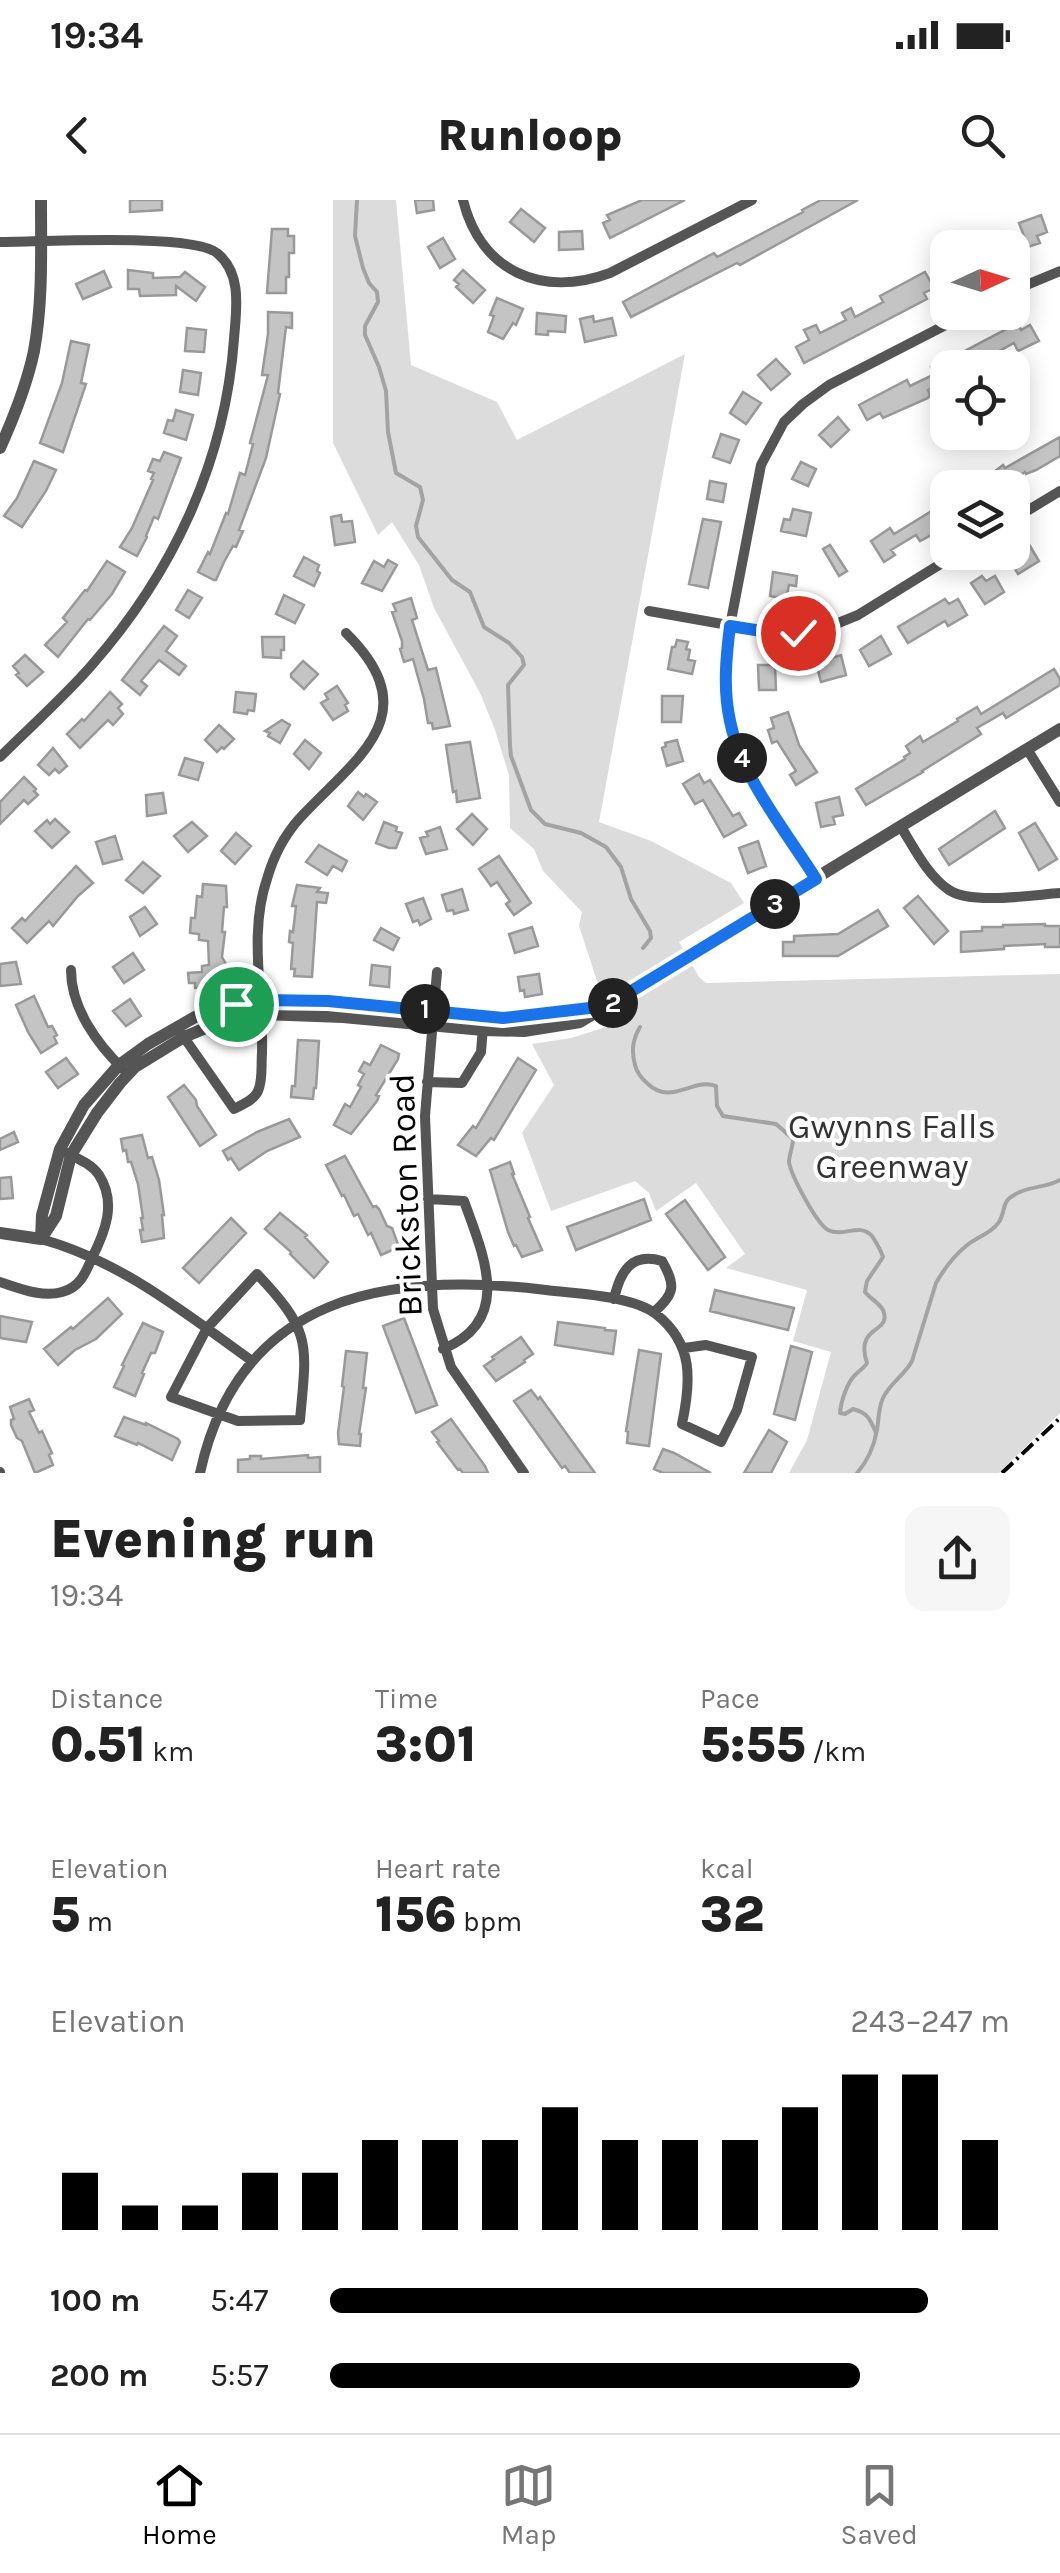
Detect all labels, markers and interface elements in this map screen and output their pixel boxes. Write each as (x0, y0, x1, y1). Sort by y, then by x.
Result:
text: 19:34 (50, 13, 143, 58)
icon: back (50, 108, 105, 163)
icon: search (955, 108, 1010, 163)
text: Runloop (438, 109, 622, 161)
north arrow (930, 230, 1030, 330)
map controls (930, 230, 1030, 570)
button: locate (930, 350, 1030, 450)
button: layers (930, 470, 1030, 570)
pin (756, 591, 841, 676)
icon: check (771, 606, 826, 661)
pin: 4 (717, 733, 767, 783)
text: 4 (734, 741, 750, 774)
pin: 3 (750, 879, 800, 929)
text: 3 (766, 887, 784, 920)
pin (194, 962, 279, 1047)
icon: arrive (209, 977, 264, 1032)
pin: 2 (588, 978, 638, 1028)
pin: 1 (400, 984, 450, 1034)
text: 2 (605, 986, 621, 1019)
text: 1 (420, 992, 430, 1025)
street label: Brickston Road (381, 1073, 431, 1317)
park label: Gwynns Falls Greenway (788, 1106, 996, 1187)
button: share (905, 1506, 1010, 1611)
text: Evening run (50, 1507, 376, 1571)
text: 19:34 (50, 1577, 123, 1614)
text: Distance (50, 1682, 163, 1715)
text: Time (375, 1682, 438, 1715)
text: Pace (700, 1682, 760, 1715)
text: 0.51 (50, 1715, 146, 1774)
text: 3:01 (375, 1715, 476, 1774)
text: 5:55 (700, 1715, 806, 1774)
text: km (146, 1735, 194, 1768)
text: /km (806, 1735, 866, 1768)
text: Elevation (50, 1852, 169, 1885)
text: Heart rate (375, 1852, 501, 1885)
text: kcal (700, 1852, 753, 1885)
text: 5 (50, 1885, 80, 1944)
text: 156 (375, 1885, 456, 1944)
text: 32 (700, 1885, 764, 1944)
text: m (80, 1905, 113, 1938)
text: bpm (456, 1905, 522, 1938)
text: Elevation (50, 2003, 185, 2040)
text: 243–247 m (851, 2003, 1010, 2040)
text: 100 m (50, 2282, 140, 2319)
text: 5:47 (210, 2282, 268, 2319)
text: 200 m (50, 2357, 148, 2394)
text: 5:57 (210, 2357, 269, 2394)
tab: Home (142, 2458, 217, 2551)
tab: Map (501, 2458, 556, 2551)
tab: Saved (841, 2458, 918, 2551)

